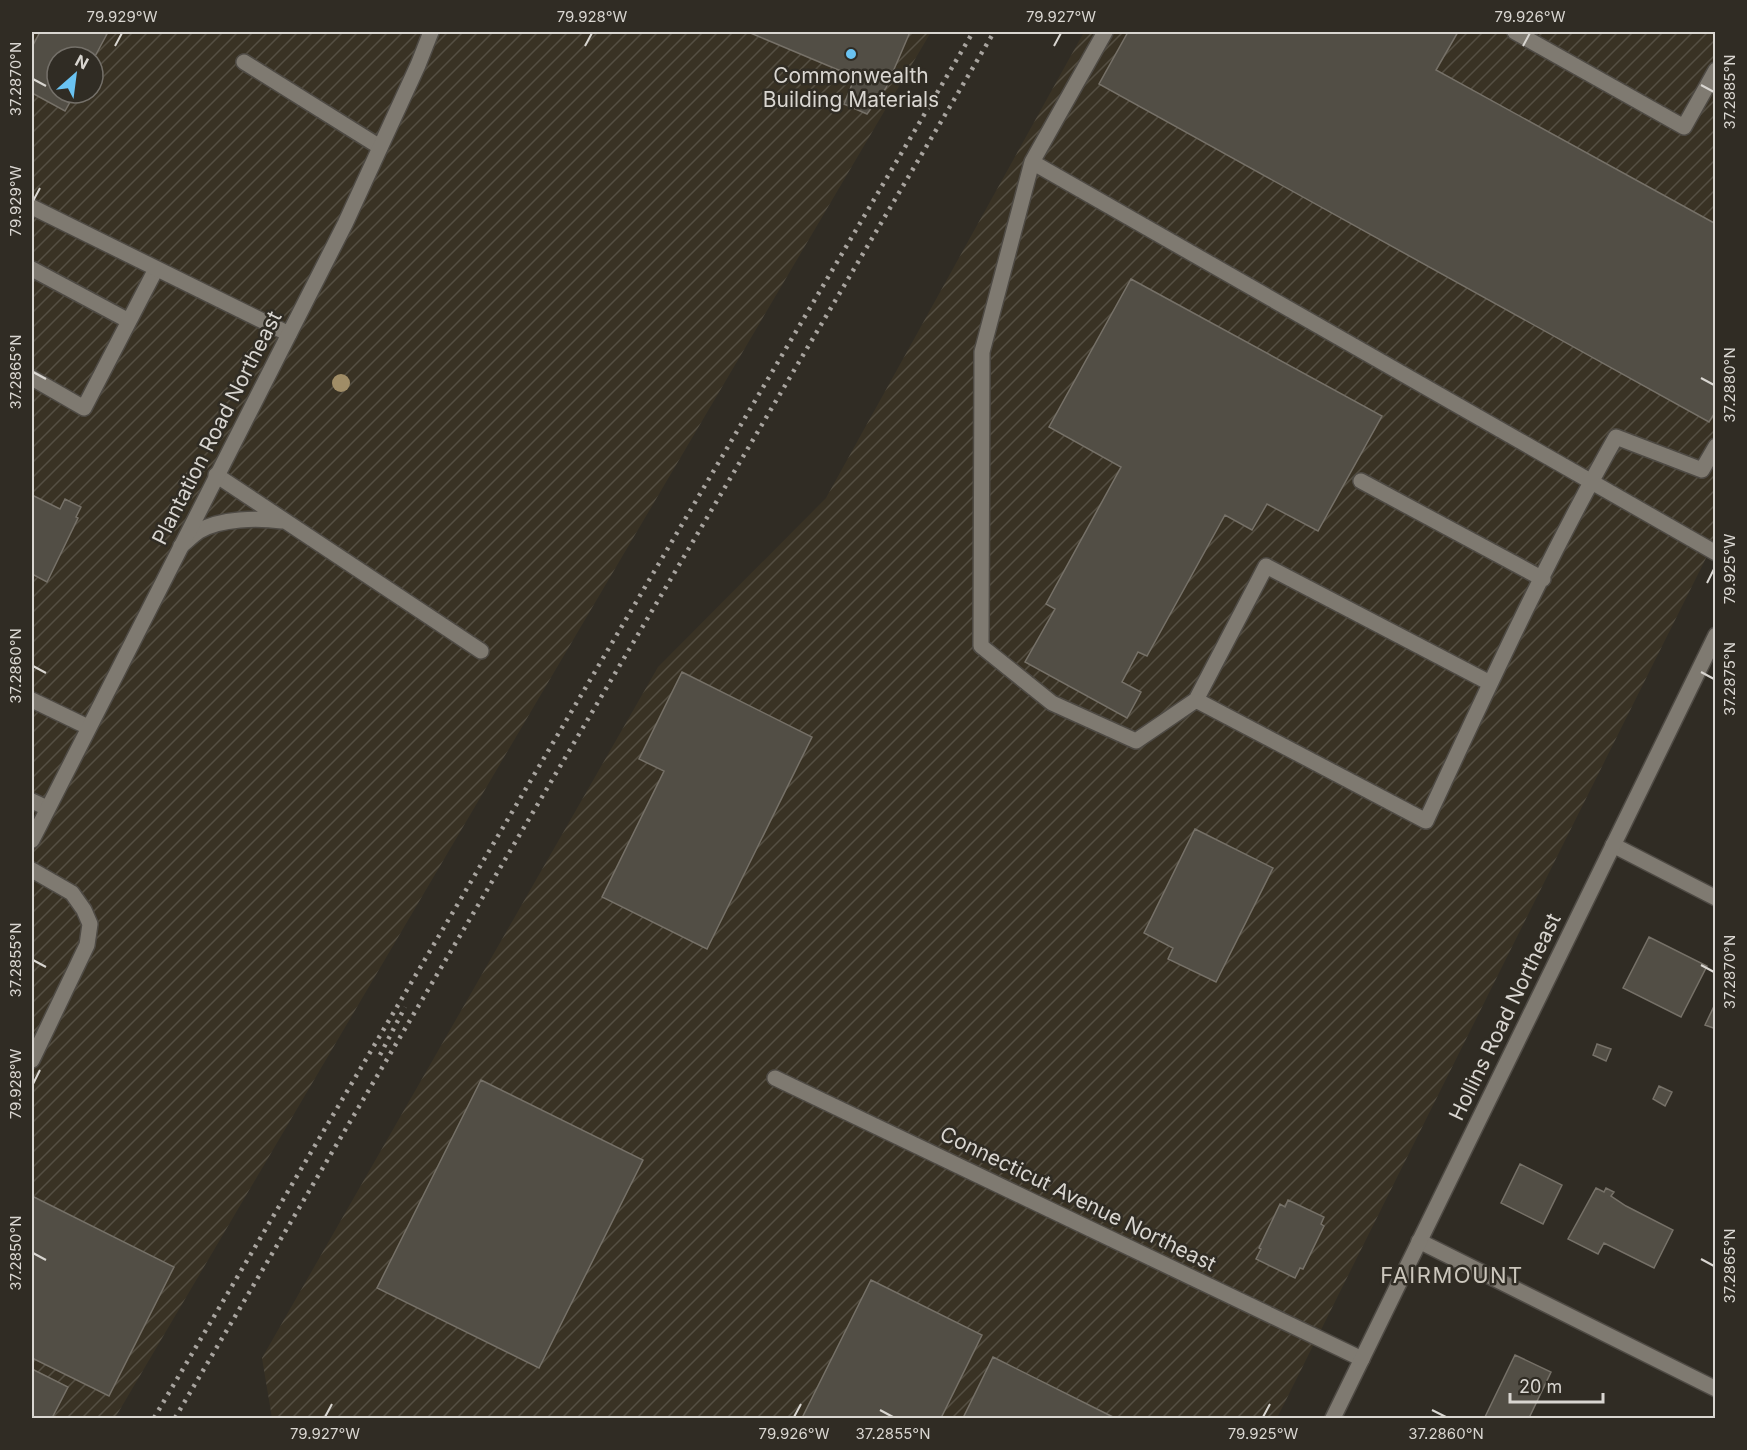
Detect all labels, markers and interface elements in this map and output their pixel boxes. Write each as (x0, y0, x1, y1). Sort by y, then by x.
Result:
text: 79.929°W (87, 7, 158, 26)
text: 79.928°W (557, 7, 628, 26)
text: 79.927°W (1026, 7, 1096, 26)
text: 79.926°W (1495, 7, 1566, 26)
text: 37.2870°N (6, 42, 25, 116)
north arrow (45, 45, 105, 105)
marker: Commonwealth Building Materials (844, 47, 858, 61)
text: N (72, 50, 92, 73)
text: 37.2885°N (1720, 54, 1739, 130)
place label: Commonwealth Building Materials (763, 63, 939, 112)
text: 79.929°W (6, 165, 25, 236)
street label: Plantation Road Northeast (147, 307, 287, 549)
text: 37.2865°N (6, 334, 25, 410)
text: 37.2880°N (1720, 347, 1739, 423)
text: 79.925°W (1720, 533, 1739, 604)
text: 37.2860°N (6, 628, 25, 704)
text: 37.2875°N (1720, 642, 1739, 716)
street label: Hollins Road Northeast (1443, 909, 1566, 1125)
text: 37.2855°N (6, 923, 25, 998)
text: 37.2870°N (1720, 935, 1739, 1009)
text: 79.928°W (6, 1048, 25, 1119)
street label: Connecticut Avenue Northeast (936, 1121, 1220, 1276)
text: 37.2850°N (6, 1215, 25, 1291)
text: 37.2865°N (1720, 1228, 1739, 1304)
district label: FAIRMOUNT (1380, 1262, 1524, 1288)
scale bar (1510, 1366, 1603, 1404)
text: 20 m (1519, 1376, 1562, 1397)
text: 79.927°W (290, 1424, 360, 1443)
text: 79.926°W (759, 1424, 830, 1443)
text: 37.2855°N (856, 1424, 931, 1443)
text: 79.925°W (1228, 1424, 1299, 1443)
text: 37.2860°N (1408, 1424, 1484, 1443)

